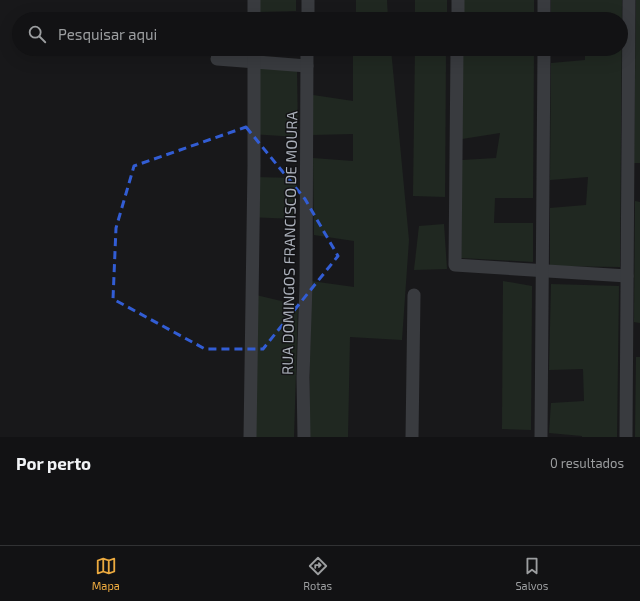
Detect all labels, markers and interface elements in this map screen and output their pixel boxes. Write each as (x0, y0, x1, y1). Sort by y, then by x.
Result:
search box (12, 12, 628, 56)
icon: search (26, 23, 48, 45)
text: Pesquisar aqui (58, 25, 157, 43)
street label: RUA DOMINGOS FRANCISCO DE MOURA (278, 110, 300, 375)
text: Por perto (16, 453, 91, 473)
text: 0 resultados (550, 455, 624, 471)
tab: Mapa (92, 555, 120, 592)
tab: Rotas (303, 555, 332, 592)
tab: Salvos (515, 555, 548, 592)

